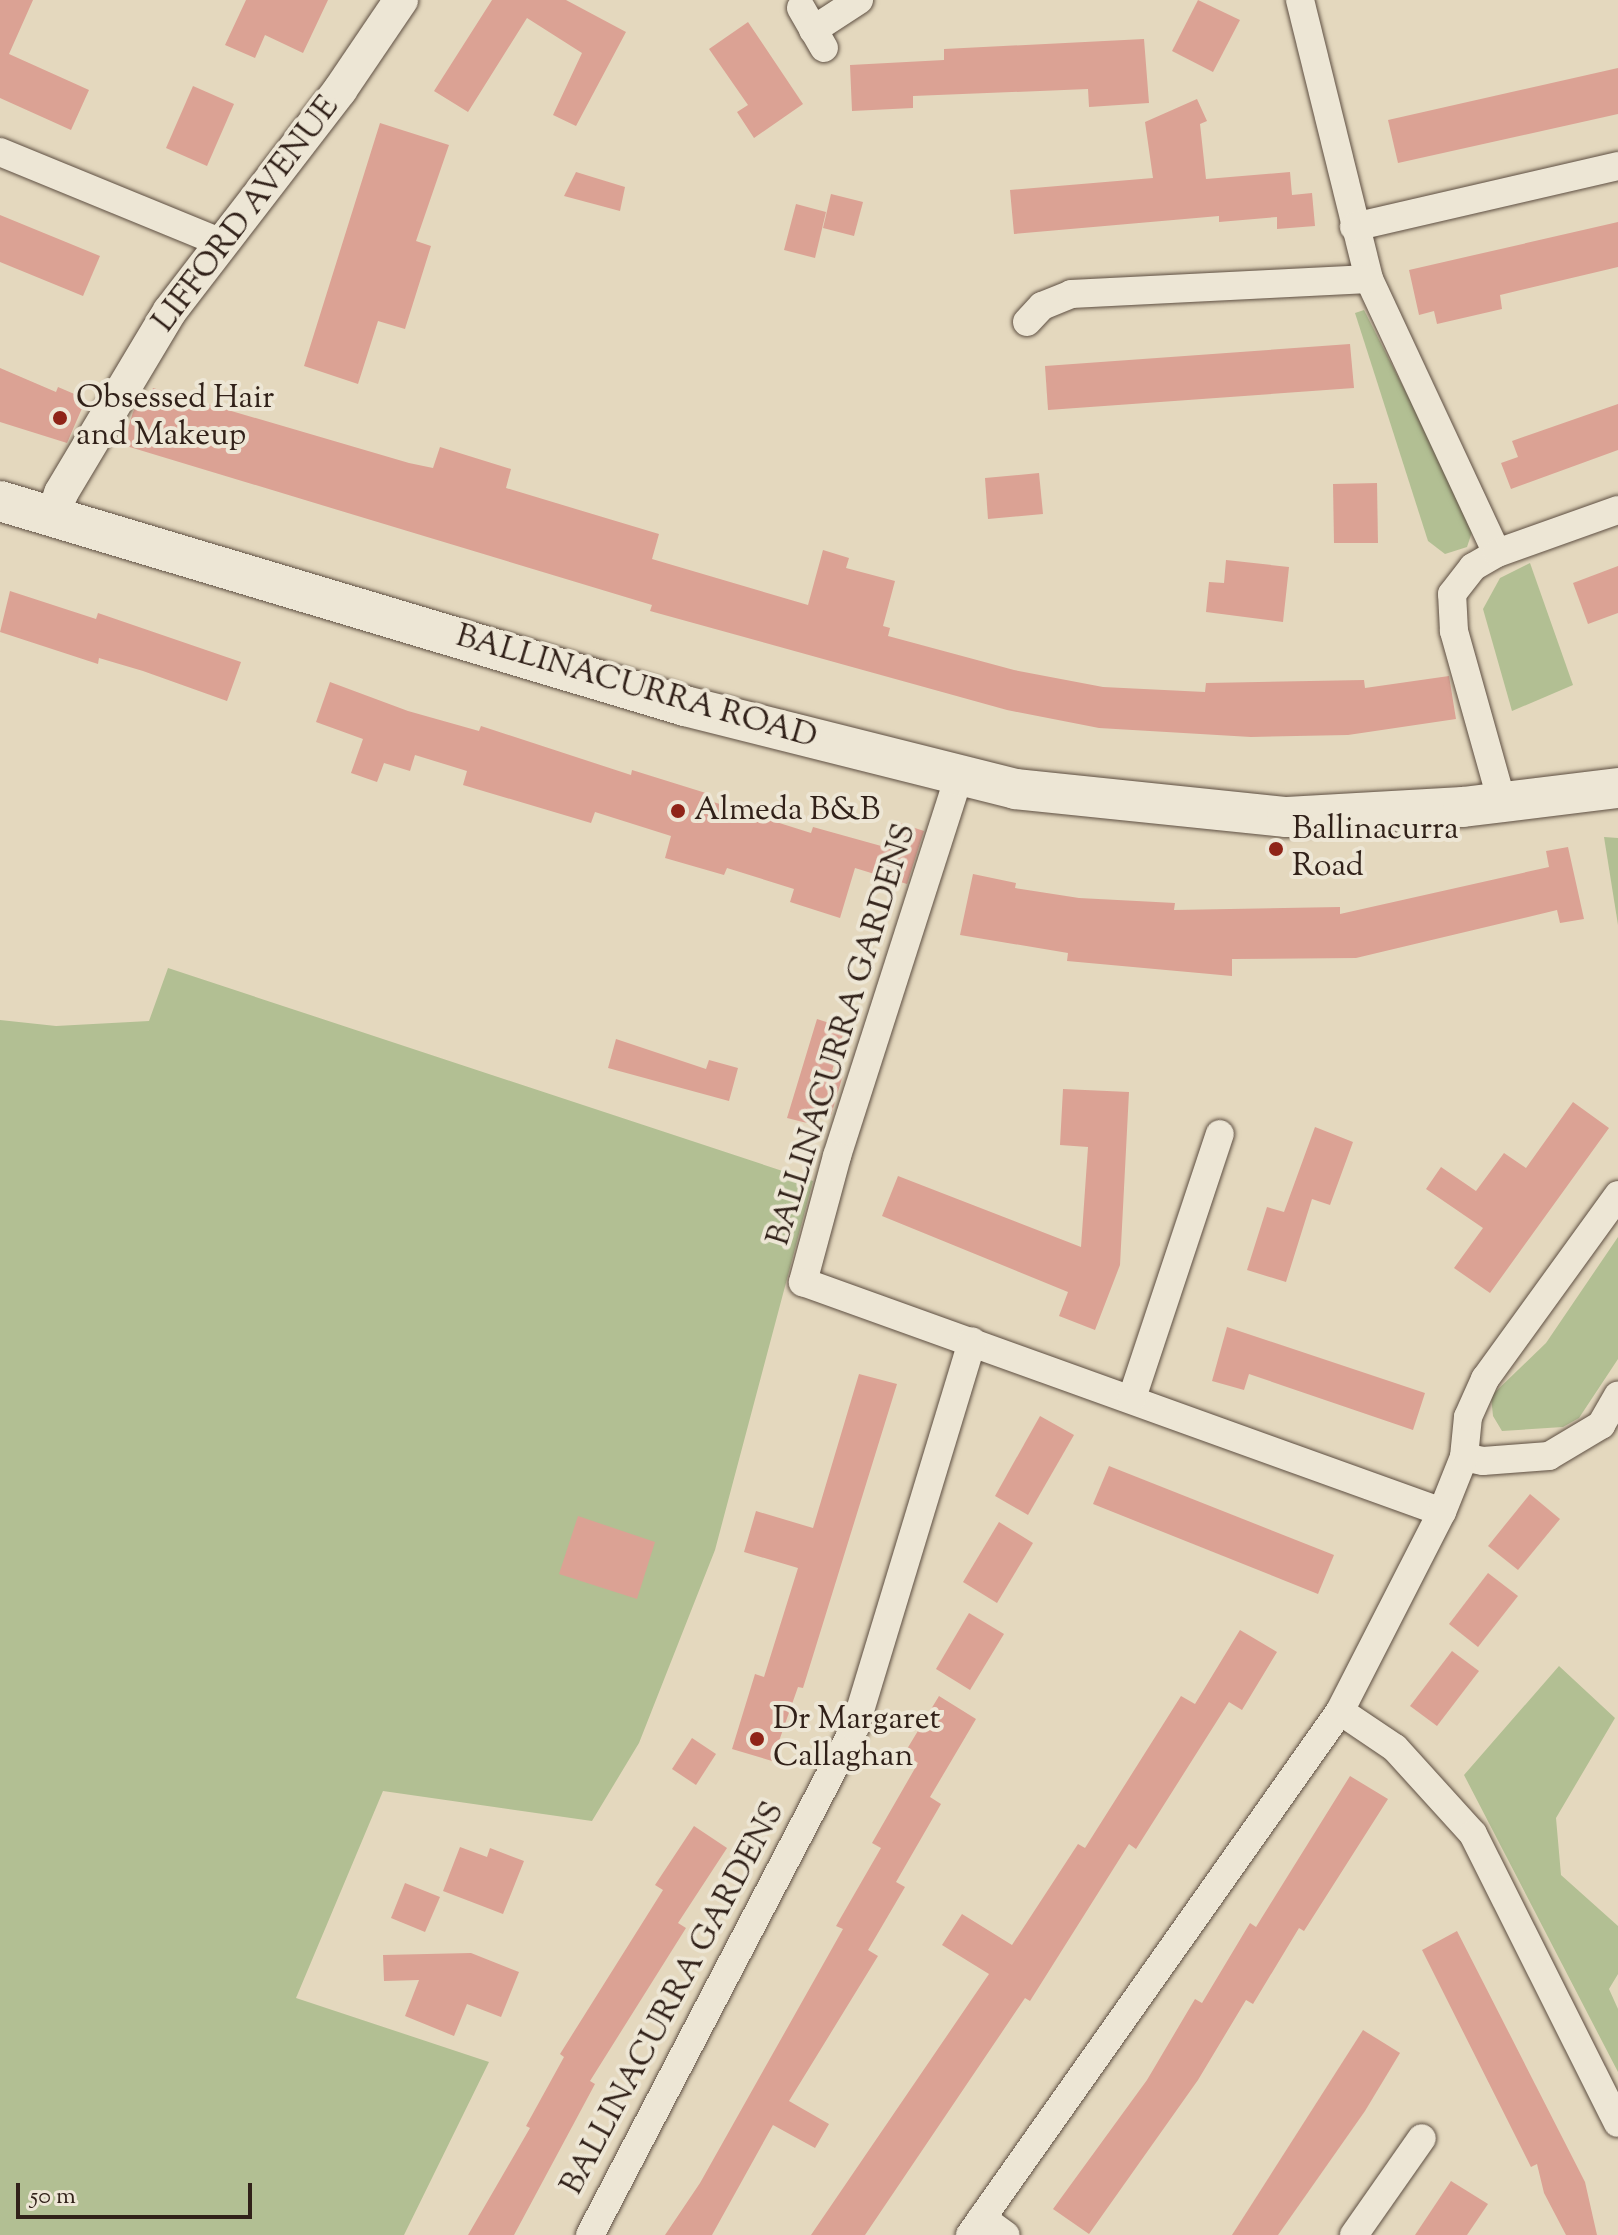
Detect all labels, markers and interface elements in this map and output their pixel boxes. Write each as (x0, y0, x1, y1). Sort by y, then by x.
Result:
street label: LIFFORD AVENUE (146, 90, 348, 340)
place label: Obsessed Hair and Makeup (76, 381, 274, 456)
marker: Obsessed Hair and Makeup (51, 409, 69, 427)
street label: BALLINACURRA ROAD (451, 618, 821, 758)
place label: Almeda B&B (694, 792, 880, 830)
marker: Almeda B&B (669, 802, 687, 820)
place label: Ballinacurra Road (1292, 812, 1459, 887)
street label: BALLINACURRA GARDENS (760, 820, 926, 1250)
marker: Ballinacurra Road (1267, 840, 1285, 858)
place label: Dr Margaret Callaghan (773, 1702, 940, 1777)
marker: Dr Margaret Callaghan (748, 1730, 766, 1748)
street label: BALLINACURRA GARDENS (554, 1796, 794, 2202)
scale bar (20, 2167, 256, 2217)
text: 50 m (30, 2180, 76, 2214)

